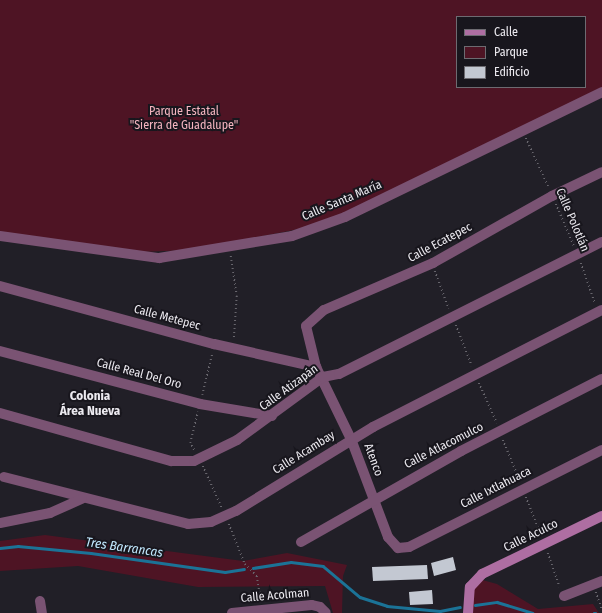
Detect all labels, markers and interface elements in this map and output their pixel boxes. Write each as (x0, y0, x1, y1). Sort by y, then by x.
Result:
legend (456, 16, 586, 88)
text: Calle (494, 25, 518, 39)
text: Parque (494, 45, 528, 59)
text: Edificio (494, 65, 530, 79)
park label: Parque Estatal "Sierra de Guadalupe" (130, 105, 238, 133)
street label: Calle Santa María (300, 178, 384, 224)
street label: Calle Polotlán (552, 186, 592, 254)
street label: Calle Ecatepec (406, 220, 474, 266)
street label: Calle Metepec (132, 302, 202, 334)
street label: Calle Real Del Oro (95, 356, 183, 392)
street label: Calle Atizapán (257, 362, 321, 414)
district label: Colonia Área Nueva (60, 389, 120, 420)
street label: Calle Atlacomulco (402, 420, 486, 472)
street label: Calle Acambay (270, 428, 338, 478)
street label: Atenco (361, 442, 385, 478)
street label: Calle Ixtlahuaca (458, 464, 534, 512)
street label: Calle Aculco (501, 517, 561, 555)
water label: Tres Barrancas (84, 535, 164, 561)
street label: Calle Acolman (240, 586, 310, 606)

